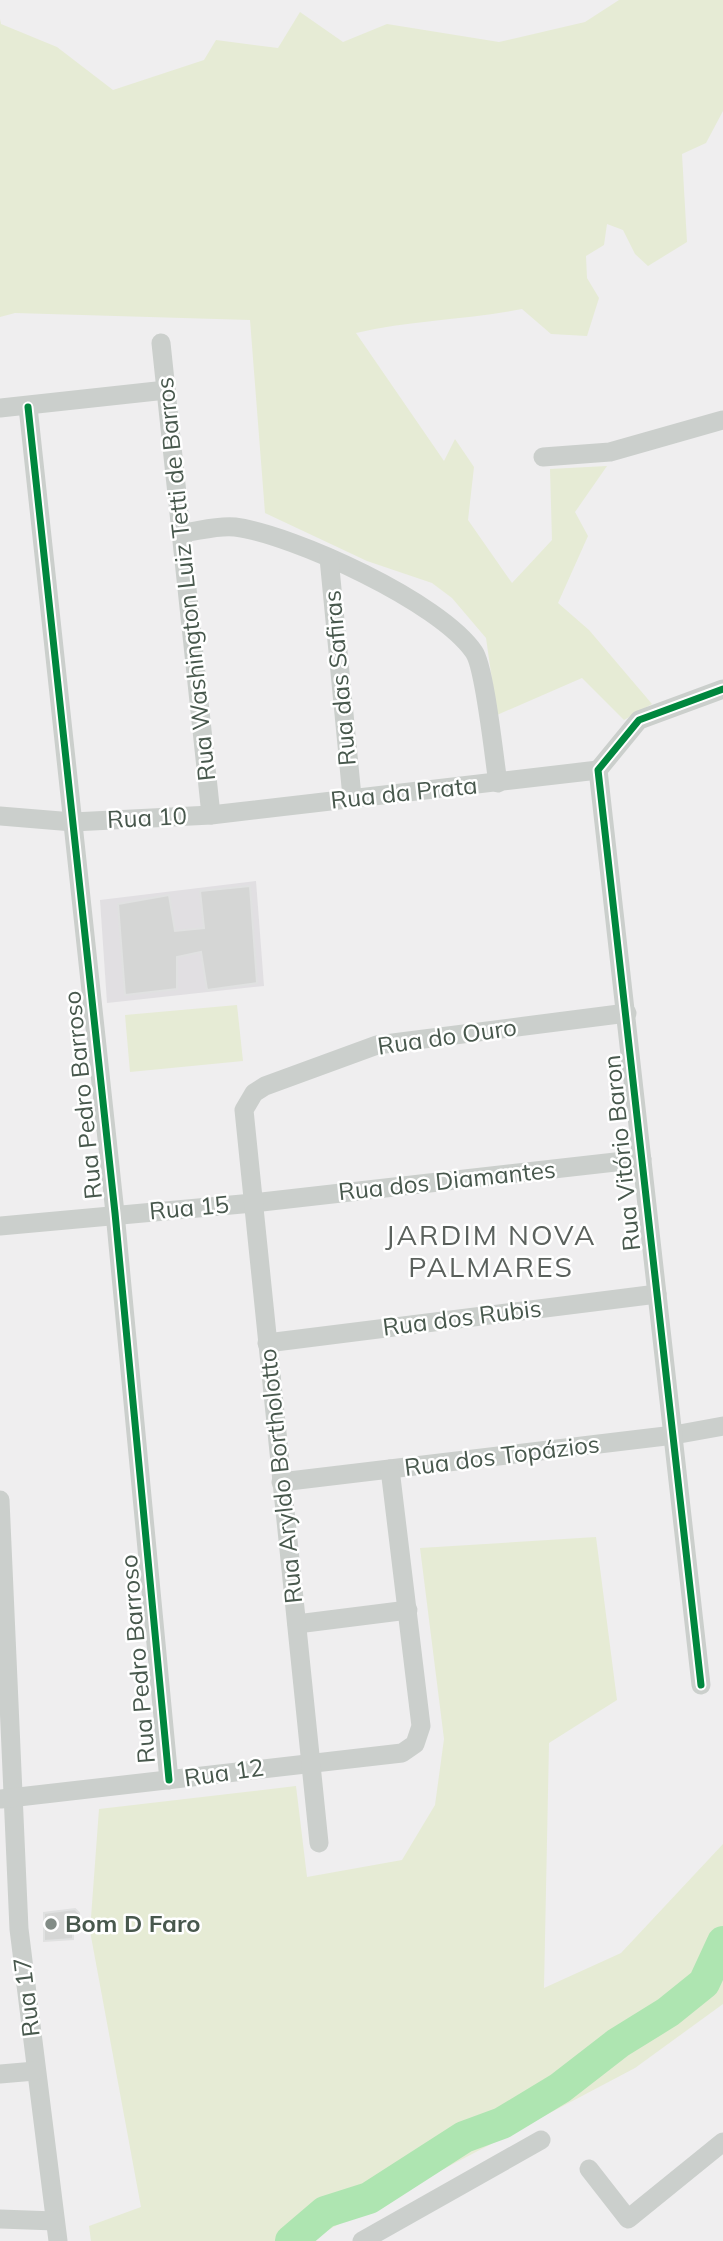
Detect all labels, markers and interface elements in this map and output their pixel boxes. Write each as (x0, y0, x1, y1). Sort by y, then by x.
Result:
street label: Rua Washington Luiz Tetti de Barros (149, 376, 221, 783)
street label: Rua das Safiras (316, 589, 362, 767)
street label: Rua da Prata (329, 769, 479, 815)
street label: Rua 10 (106, 800, 188, 834)
street label: Rua Pedro Barroso (56, 989, 108, 1201)
street label: Rua do Ouro (375, 1011, 518, 1061)
street label: Rua Vitório Baron (596, 1054, 646, 1253)
street label: Rua dos Diamantes (337, 1154, 557, 1206)
street label: Rua 15 (148, 1189, 230, 1225)
district label: JARDIM NOVA PALMARES (385, 1217, 597, 1284)
street label: Rua dos Rubis (381, 1292, 543, 1342)
street label: Rua Aryldo Bortholotto (252, 1347, 308, 1605)
street label: Rua dos Topázios (403, 1428, 601, 1482)
street label: Rua Pedro Barroso (113, 1553, 161, 1765)
street label: Rua 12 (182, 1752, 266, 1792)
place label: Bom D Faro (65, 1908, 200, 1938)
marker: Bom D Faro (43, 1916, 59, 1932)
street label: Rua 17 (6, 1956, 46, 2039)

